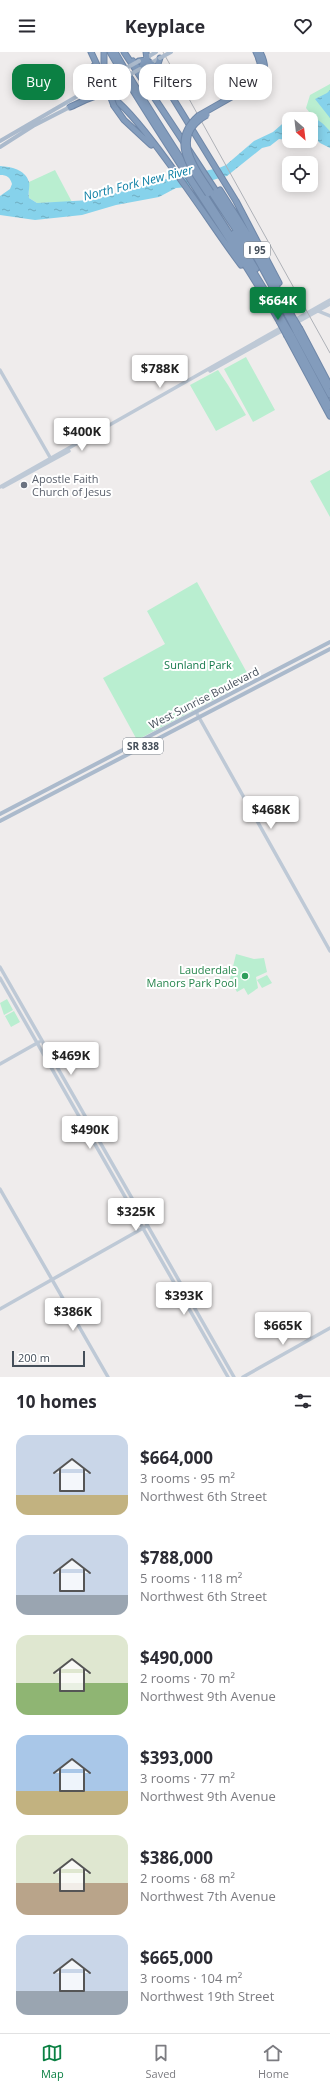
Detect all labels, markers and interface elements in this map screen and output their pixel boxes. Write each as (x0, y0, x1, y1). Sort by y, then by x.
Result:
text: Keyplace (125, 14, 205, 38)
icon: menu (16, 15, 38, 37)
icon: heart (292, 15, 314, 37)
chip: Buy (12, 64, 65, 100)
chip: Rent (73, 64, 131, 100)
chip: Filters (139, 64, 206, 100)
chip: New (214, 64, 272, 100)
north arrow (282, 112, 318, 148)
map controls (282, 112, 318, 192)
button: locate (282, 156, 318, 192)
water label: North Fork New River (81, 160, 196, 204)
road number: I 95 (244, 242, 270, 258)
pin: $664K (250, 287, 306, 321)
text: $664K (259, 291, 297, 309)
pin: $788K (132, 355, 188, 389)
text: $788K (141, 359, 179, 377)
pin: $400K (54, 418, 110, 452)
text: $400K (63, 422, 101, 440)
place label: Apostle Faith Church of Jesus (32, 471, 111, 499)
marker: Apostle Faith Church of Jesus (19, 480, 29, 490)
park label: Sunland Park (164, 657, 232, 672)
street label: West Sunrise Boulevard (146, 663, 261, 732)
road number: SR 838 (123, 738, 163, 754)
pin: $468K (243, 796, 299, 830)
text: $468K (252, 800, 290, 818)
place label: Lauderdale Manors Park Pool (147, 962, 237, 990)
marker: Lauderdale Manors Park Pool (240, 971, 250, 981)
pin: $469K (43, 1042, 99, 1076)
text: $469K (52, 1046, 90, 1064)
pin: $490K (62, 1116, 118, 1150)
text: $490K (71, 1120, 109, 1138)
pin: $325K (108, 1198, 164, 1232)
text: $325K (117, 1202, 155, 1220)
pin: $393K (156, 1282, 212, 1316)
text: $393K (165, 1286, 203, 1304)
pin: $386K (45, 1298, 101, 1332)
text: $386K (54, 1302, 92, 1320)
pin: $665K (255, 1312, 311, 1346)
text: $665K (264, 1316, 302, 1334)
scale bar (12, 1349, 85, 1368)
text: 200 m (18, 1350, 50, 1365)
text: 10 homes (16, 1390, 97, 1413)
icon: filters (292, 1390, 314, 1412)
text: $664,000 (140, 1446, 213, 1469)
icon: home (48, 1451, 96, 1499)
text: 3 rooms · 95 m² (140, 1469, 235, 1487)
text: Northwest 6th Street (140, 1487, 267, 1505)
text: $788,000 (140, 1546, 213, 1569)
icon: home (48, 1551, 96, 1599)
text: 5 rooms · 118 m² (140, 1569, 242, 1587)
text: Northwest 6th Street (140, 1587, 267, 1605)
text: $490,000 (140, 1646, 213, 1669)
icon: home (48, 1651, 96, 1699)
text: 2 rooms · 70 m² (140, 1669, 235, 1687)
text: Northwest 9th Avenue (140, 1687, 276, 1705)
text: $393,000 (140, 1746, 213, 1769)
icon: home (48, 1751, 96, 1799)
text: 3 rooms · 77 m² (140, 1769, 235, 1787)
text: Northwest 9th Avenue (140, 1787, 276, 1805)
text: $386,000 (140, 1846, 213, 1869)
icon: home (48, 1851, 96, 1899)
text: 2 rooms · 68 m² (140, 1869, 235, 1887)
text: Northwest 7th Avenue (140, 1887, 276, 1905)
text: $665,000 (140, 1946, 213, 1969)
icon: home (48, 1951, 96, 1999)
text: 3 rooms · 104 m² (140, 1969, 242, 1987)
text: Northwest 19th Street (140, 1987, 274, 2005)
tab: Map (41, 2042, 64, 2081)
tab: Saved (146, 2042, 176, 2081)
tab: Home (258, 2042, 289, 2081)

